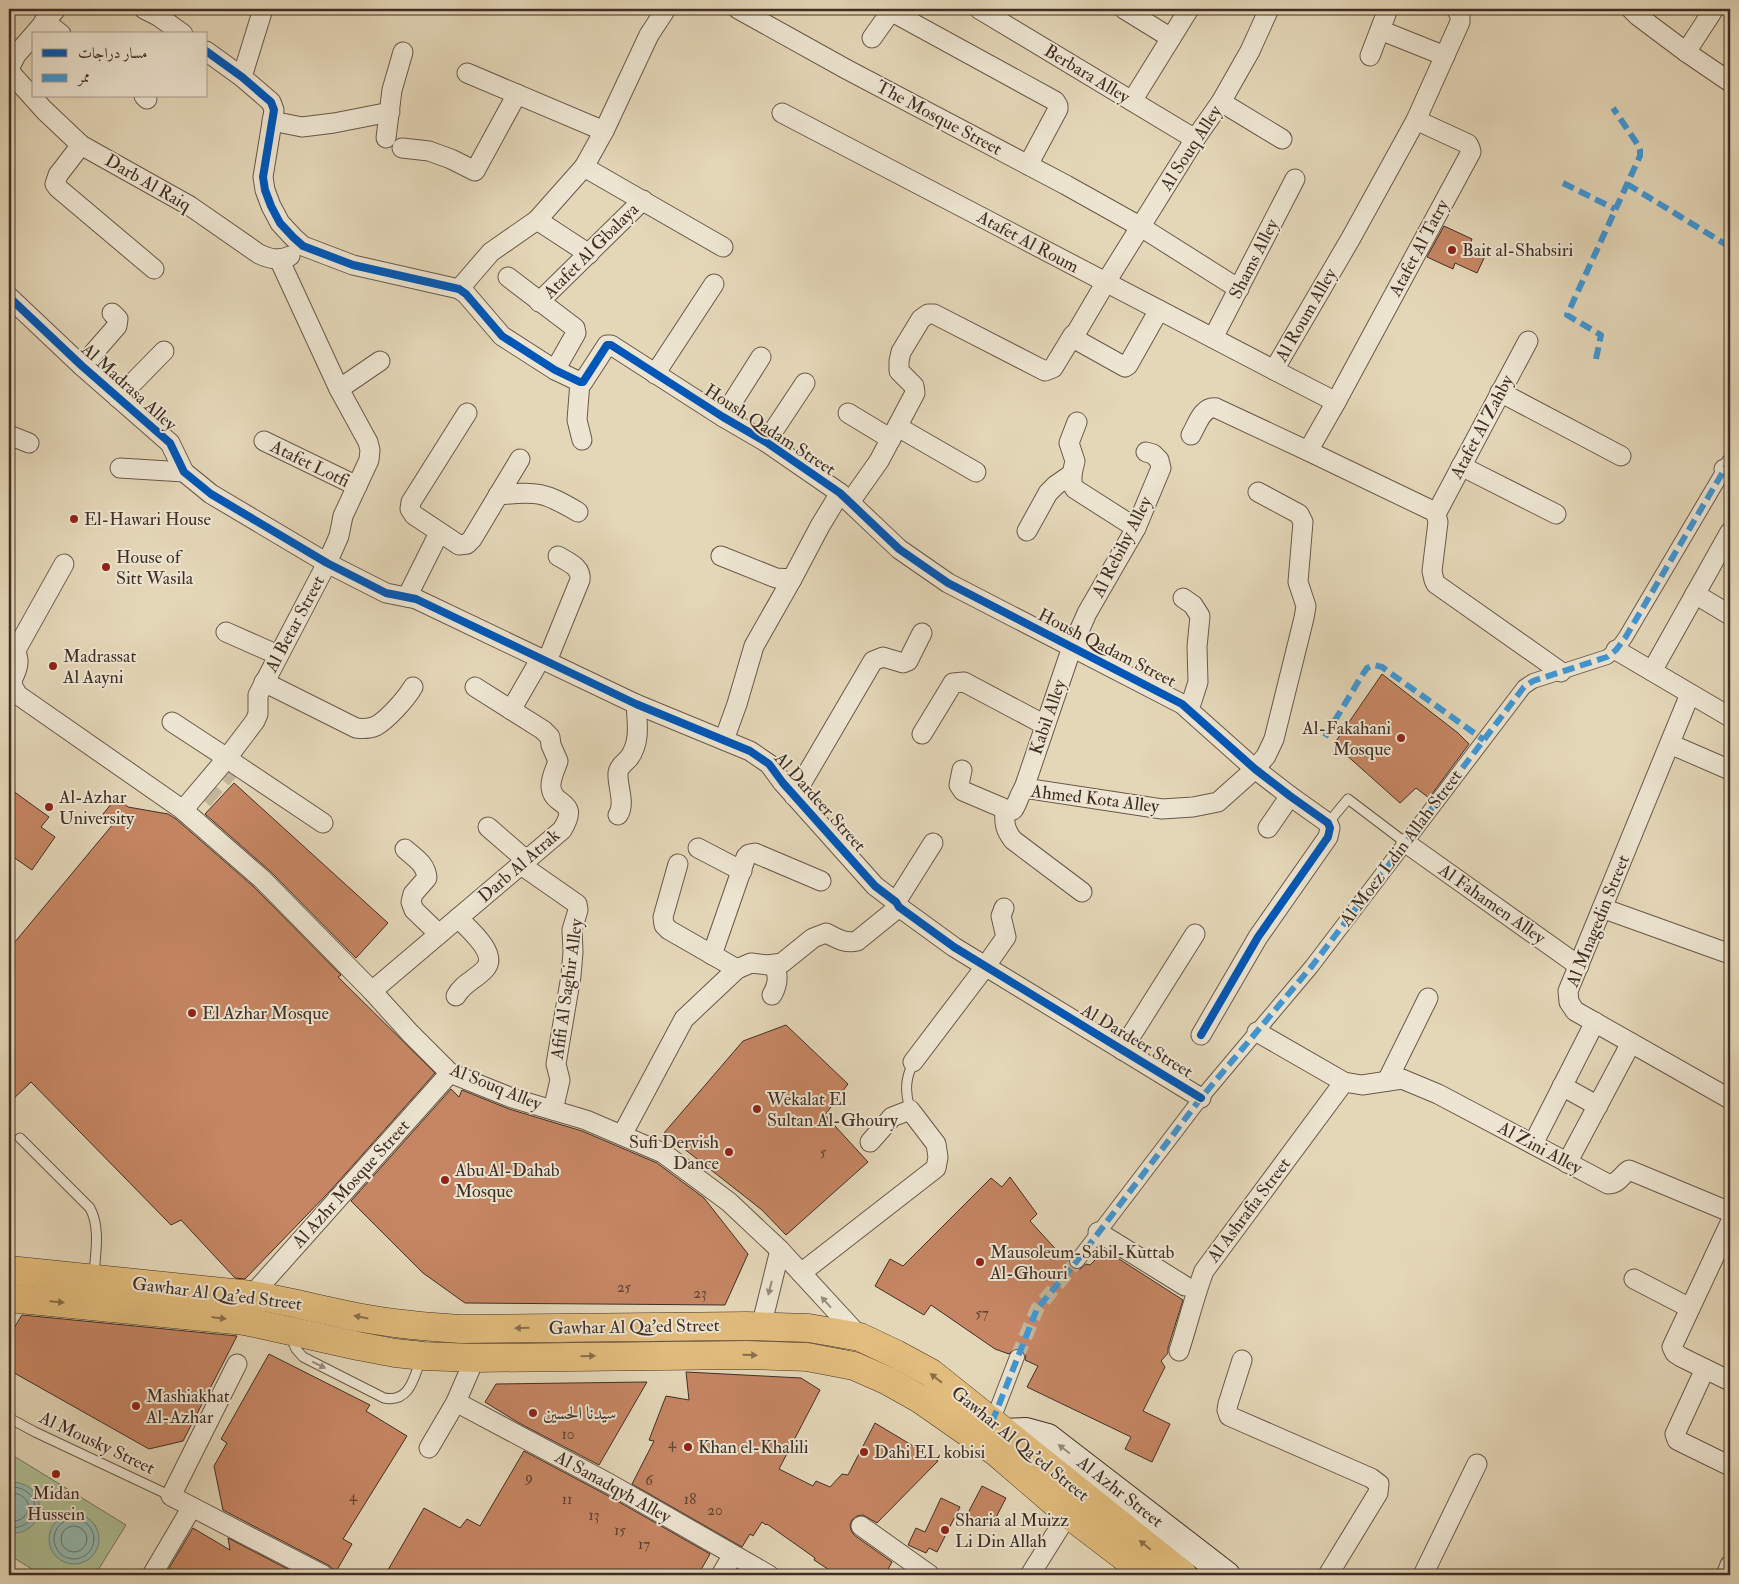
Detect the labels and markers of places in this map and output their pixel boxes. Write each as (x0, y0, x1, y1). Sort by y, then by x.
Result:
place label: Bait al-Shabsiri (1462, 239, 1573, 262)
marker: Bait al-Shabsiri (1446, 244, 1458, 256)
place label: El-Hawari House (84, 508, 212, 531)
marker: El-Hawari House (68, 513, 80, 525)
place label: House of Sitt Wasila (116, 546, 194, 590)
marker: House of Sitt Wasila (100, 561, 112, 573)
place label: Madrassat Al Aayni (62, 645, 136, 689)
marker: Madrassat Al Aayni (47, 660, 59, 672)
place label: Al-Fakahani Mosque (1301, 717, 1391, 761)
marker: Al-Fakahani Mosque (1395, 732, 1407, 744)
place label: Al-Azhar University (58, 786, 135, 830)
marker: Al-Azhar University (43, 801, 55, 813)
place label: El Azhar Mosque (202, 1002, 329, 1025)
marker: El Azhar Mosque (186, 1007, 198, 1019)
place label: Wekalat El Sultan Al-Ghoury (766, 1088, 899, 1132)
marker: Wekalat El Sultan Al-Ghoury (751, 1103, 763, 1115)
place label: Sufi Dervish Dance (629, 1131, 720, 1175)
marker: Sufi Dervish Dance (723, 1146, 735, 1158)
place label: Abu Al-Dahab Mosque (454, 1159, 560, 1203)
marker: Abu Al-Dahab Mosque (439, 1174, 451, 1186)
place label: Mausoleum-Sabil-Kuttab Al-Ghouri (989, 1241, 1175, 1285)
marker: Mausoleum-Sabil-Kuttab Al-Ghouri (974, 1256, 986, 1268)
place label: Mashiakhat Al-Azhar (145, 1385, 230, 1429)
marker: Mashiakhat Al-Azhar (130, 1400, 142, 1412)
place label: سيدنا الحسين (543, 1402, 617, 1425)
marker: سيدنا الحسين (527, 1407, 539, 1419)
place label: Khan el-Khalili (698, 1436, 809, 1459)
marker: Khan el-Khalili (682, 1441, 694, 1453)
place label: Dahi EL kobisi (874, 1441, 986, 1464)
marker: Dahi EL kobisi (858, 1446, 870, 1458)
marker: Midan Hussein (50, 1468, 62, 1480)
place label: Midan Hussein (27, 1482, 85, 1526)
place label: Sharia al Muizz Li Din Allah (955, 1509, 1069, 1553)
marker: Sharia al Muizz Li Din Allah (939, 1524, 951, 1536)

